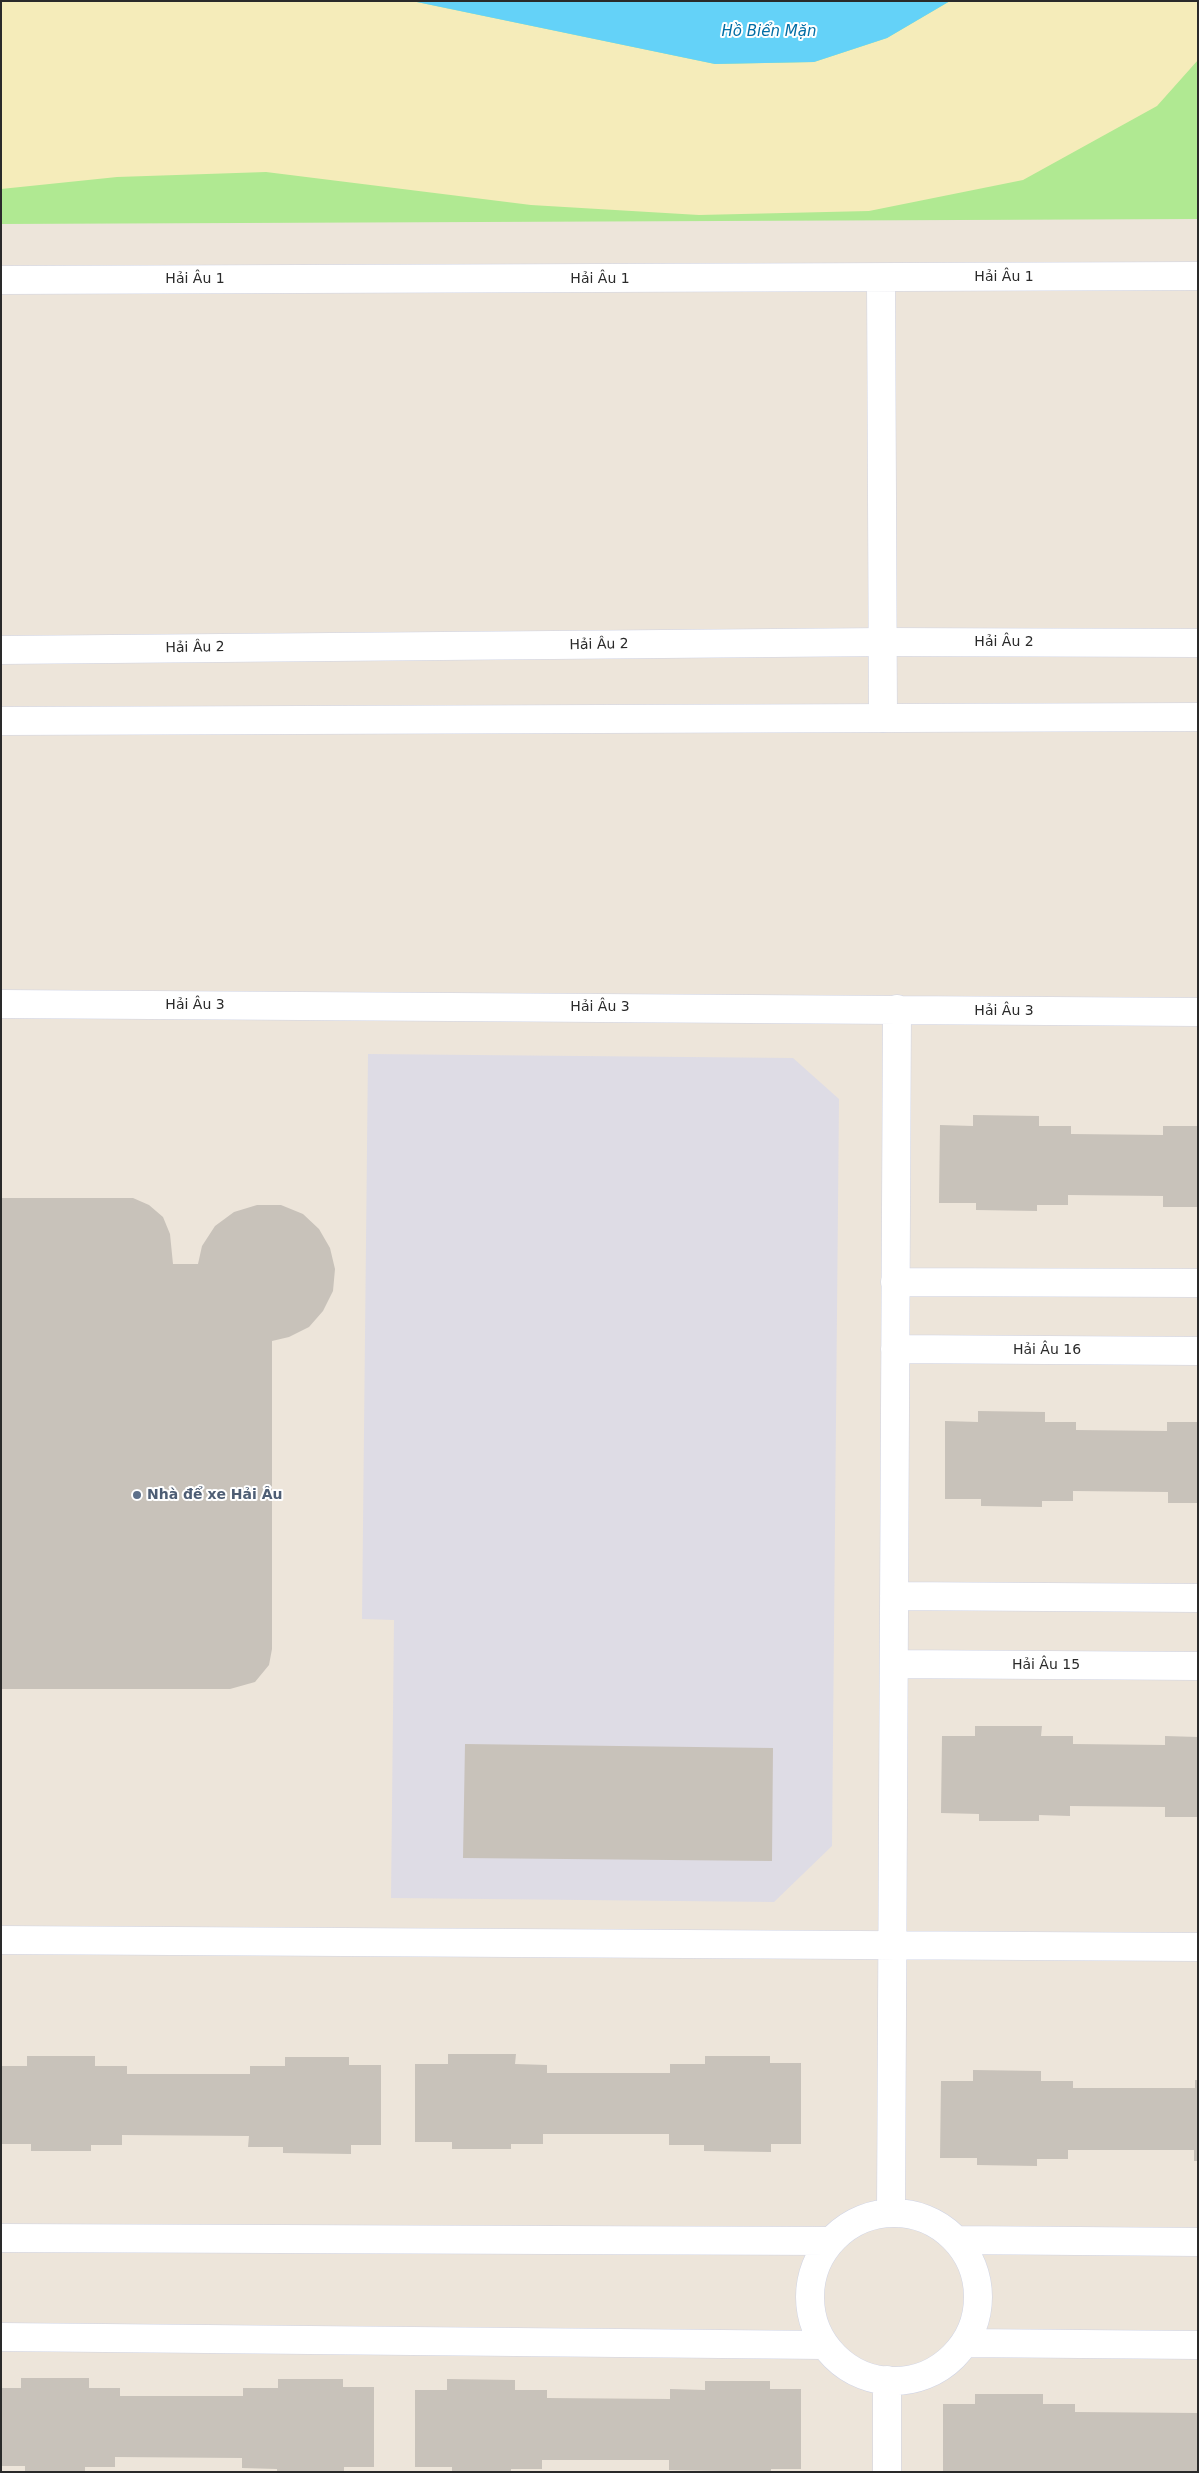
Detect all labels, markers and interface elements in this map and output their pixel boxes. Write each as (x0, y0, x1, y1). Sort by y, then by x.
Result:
water label: Hồ Biển Mặn (722, 23, 816, 41)
street label: Hải Âu 1 (974, 269, 1034, 285)
street label: Hải Âu 1 (165, 271, 225, 287)
street label: Hải Âu 1 (570, 271, 630, 287)
street label: Hải Âu 2 (974, 634, 1034, 650)
street label: Hải Âu 2 (569, 636, 629, 654)
street label: Hải Âu 2 (165, 639, 225, 657)
street label: Hải Âu 3 (165, 997, 225, 1013)
street label: Hải Âu 3 (570, 999, 630, 1015)
street label: Hải Âu 3 (974, 1003, 1034, 1019)
street label: Hải Âu 16 (1013, 1342, 1081, 1358)
place label: Nhà để xe Hải Âu (147, 1487, 282, 1503)
marker: Nhà để xe Hải Âu (131, 1489, 143, 1501)
street label: Hải Âu 15 (1012, 1657, 1080, 1673)

